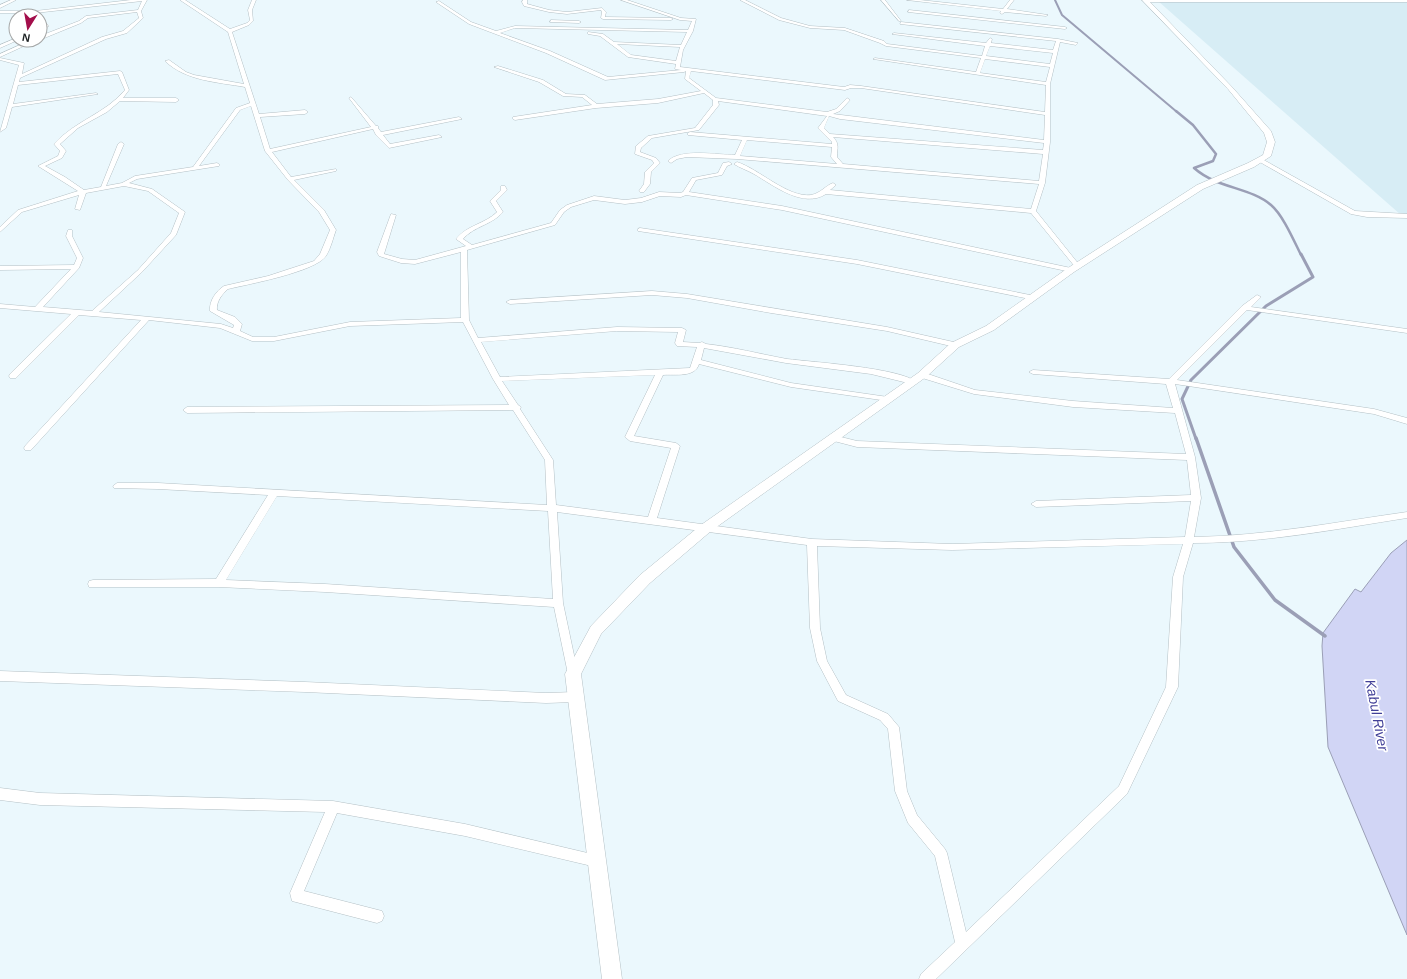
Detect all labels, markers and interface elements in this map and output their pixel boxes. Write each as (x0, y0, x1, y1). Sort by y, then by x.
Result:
north arrow (8, 8, 48, 48)
text: N (21, 31, 31, 44)
water label: Kabul River (1362, 678, 1392, 753)

